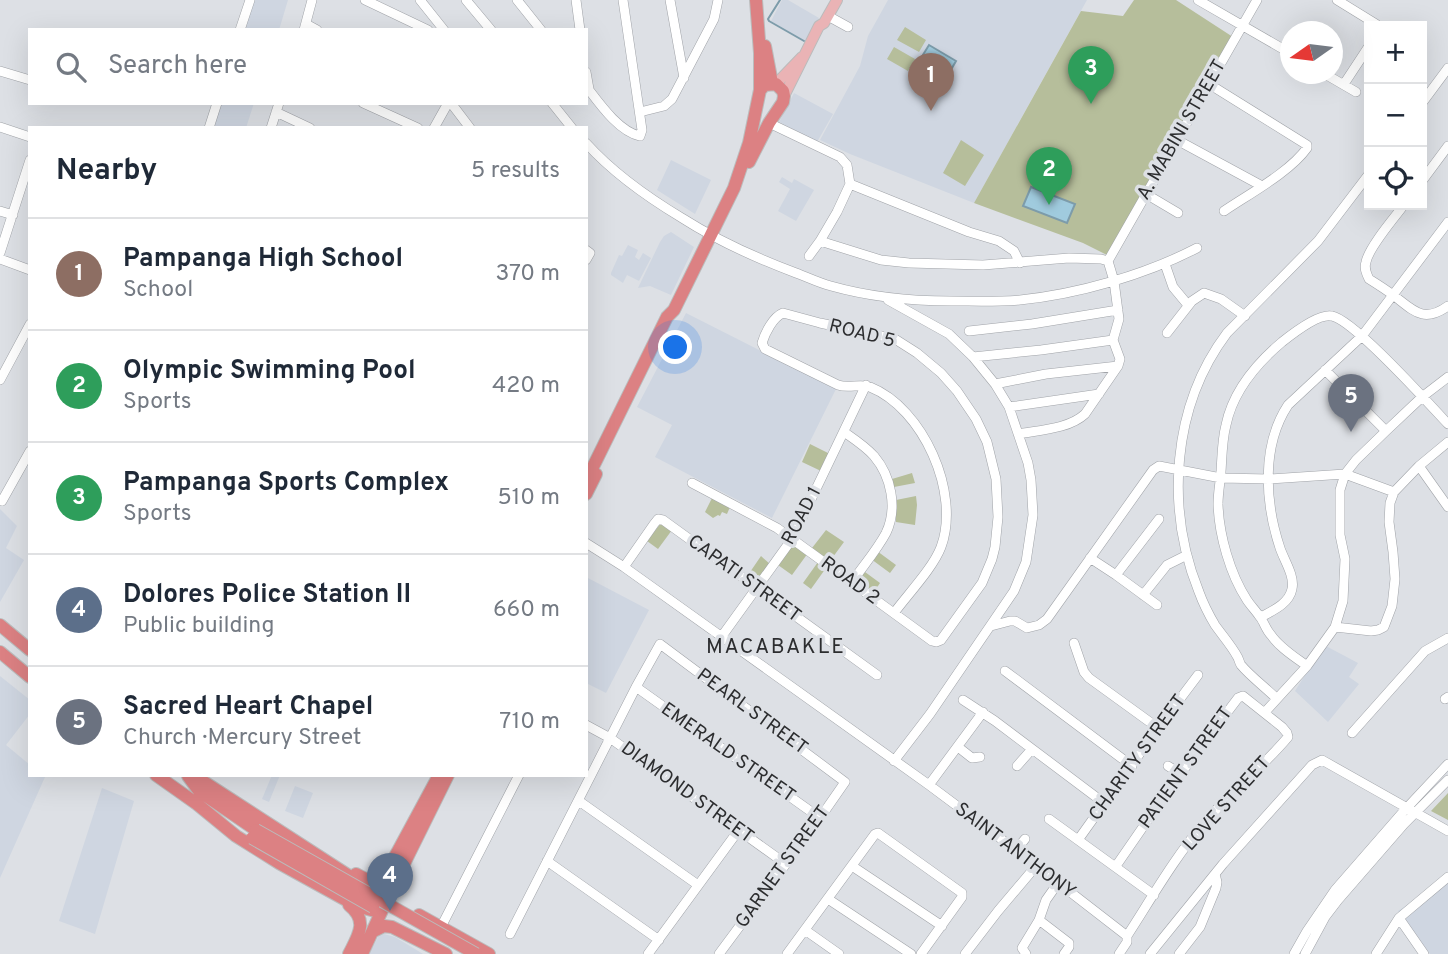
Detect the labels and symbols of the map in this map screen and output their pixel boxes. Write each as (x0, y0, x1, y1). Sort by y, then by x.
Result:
north arrow (1280, 21, 1343, 84)
pin: 3 (1068, 46, 1114, 104)
pin: 1 (908, 53, 954, 111)
street label: A. MABINI STREET (1132, 55, 1232, 205)
pin: 2 (1026, 147, 1072, 205)
street label: ROAD 5 (826, 314, 898, 354)
your location (658, 330, 692, 364)
pin: 5 (1328, 374, 1374, 432)
street label: ROAD 1 (777, 483, 827, 549)
street label: CAPATI STREET (683, 530, 805, 628)
street label: ROAD 2 (816, 552, 884, 610)
district label: MACABAKLE (706, 634, 846, 661)
street label: PEARL STREET (692, 664, 812, 760)
street label: CHARITY STREET (1084, 690, 1192, 826)
street label: EMERALD STREET (656, 698, 800, 808)
street label: PATIENT STREET (1134, 702, 1238, 834)
street label: DIAMOND STREET (616, 737, 758, 849)
street label: LOVE STREET (1178, 751, 1276, 857)
street label: SAINT ANTHONY (950, 798, 1080, 904)
street label: GARNET STREET (730, 801, 836, 933)
pin: 4 (367, 853, 413, 911)

